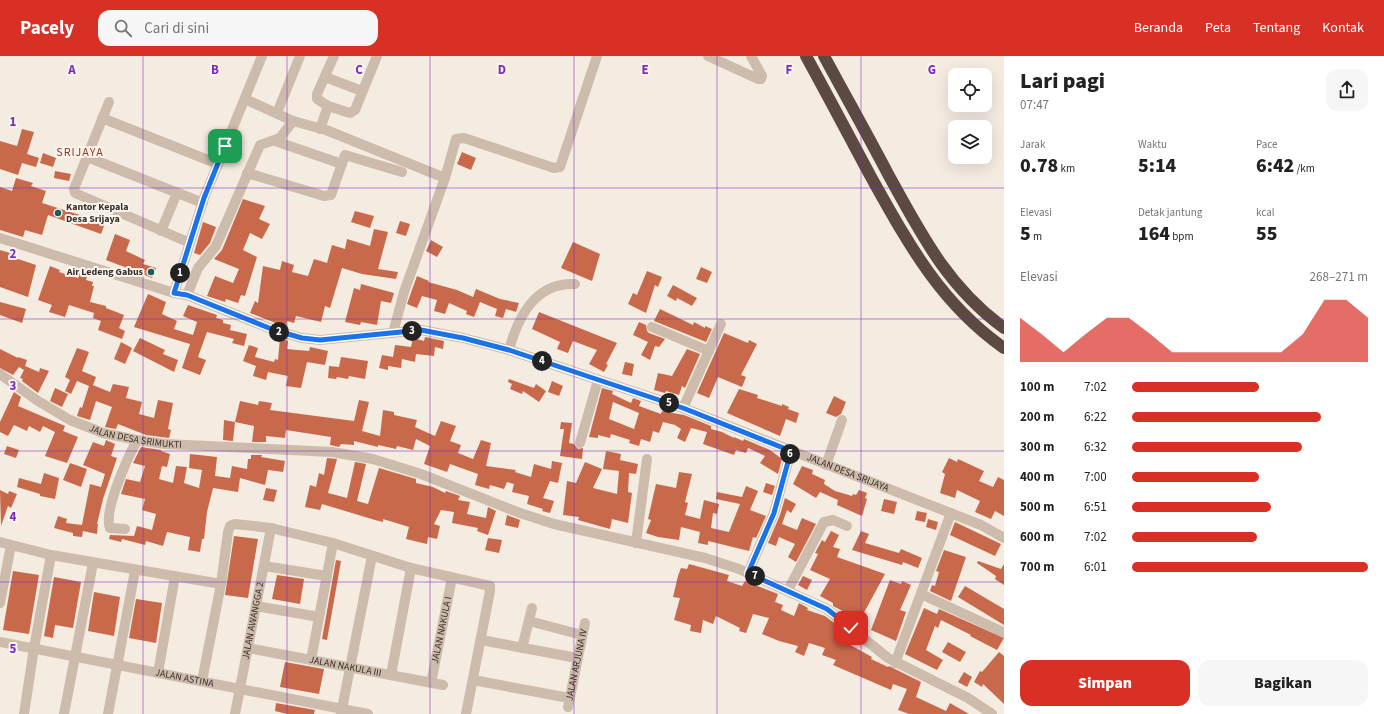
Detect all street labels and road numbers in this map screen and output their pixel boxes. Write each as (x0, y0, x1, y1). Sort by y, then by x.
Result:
street label: JALAN DESA SRIMUKTI (87, 421, 182, 452)
street label: JALAN DESA SRIJAYA (805, 450, 892, 495)
street label: JALAN AWANGGA 2 (239, 581, 267, 661)
street label: JALAN NAKULA I (428, 595, 455, 665)
street label: JALAN ARJUNA IV (562, 627, 591, 702)
street label: JALAN NAKULA III (308, 653, 383, 680)
street label: JALAN ASTINA (154, 666, 216, 691)

